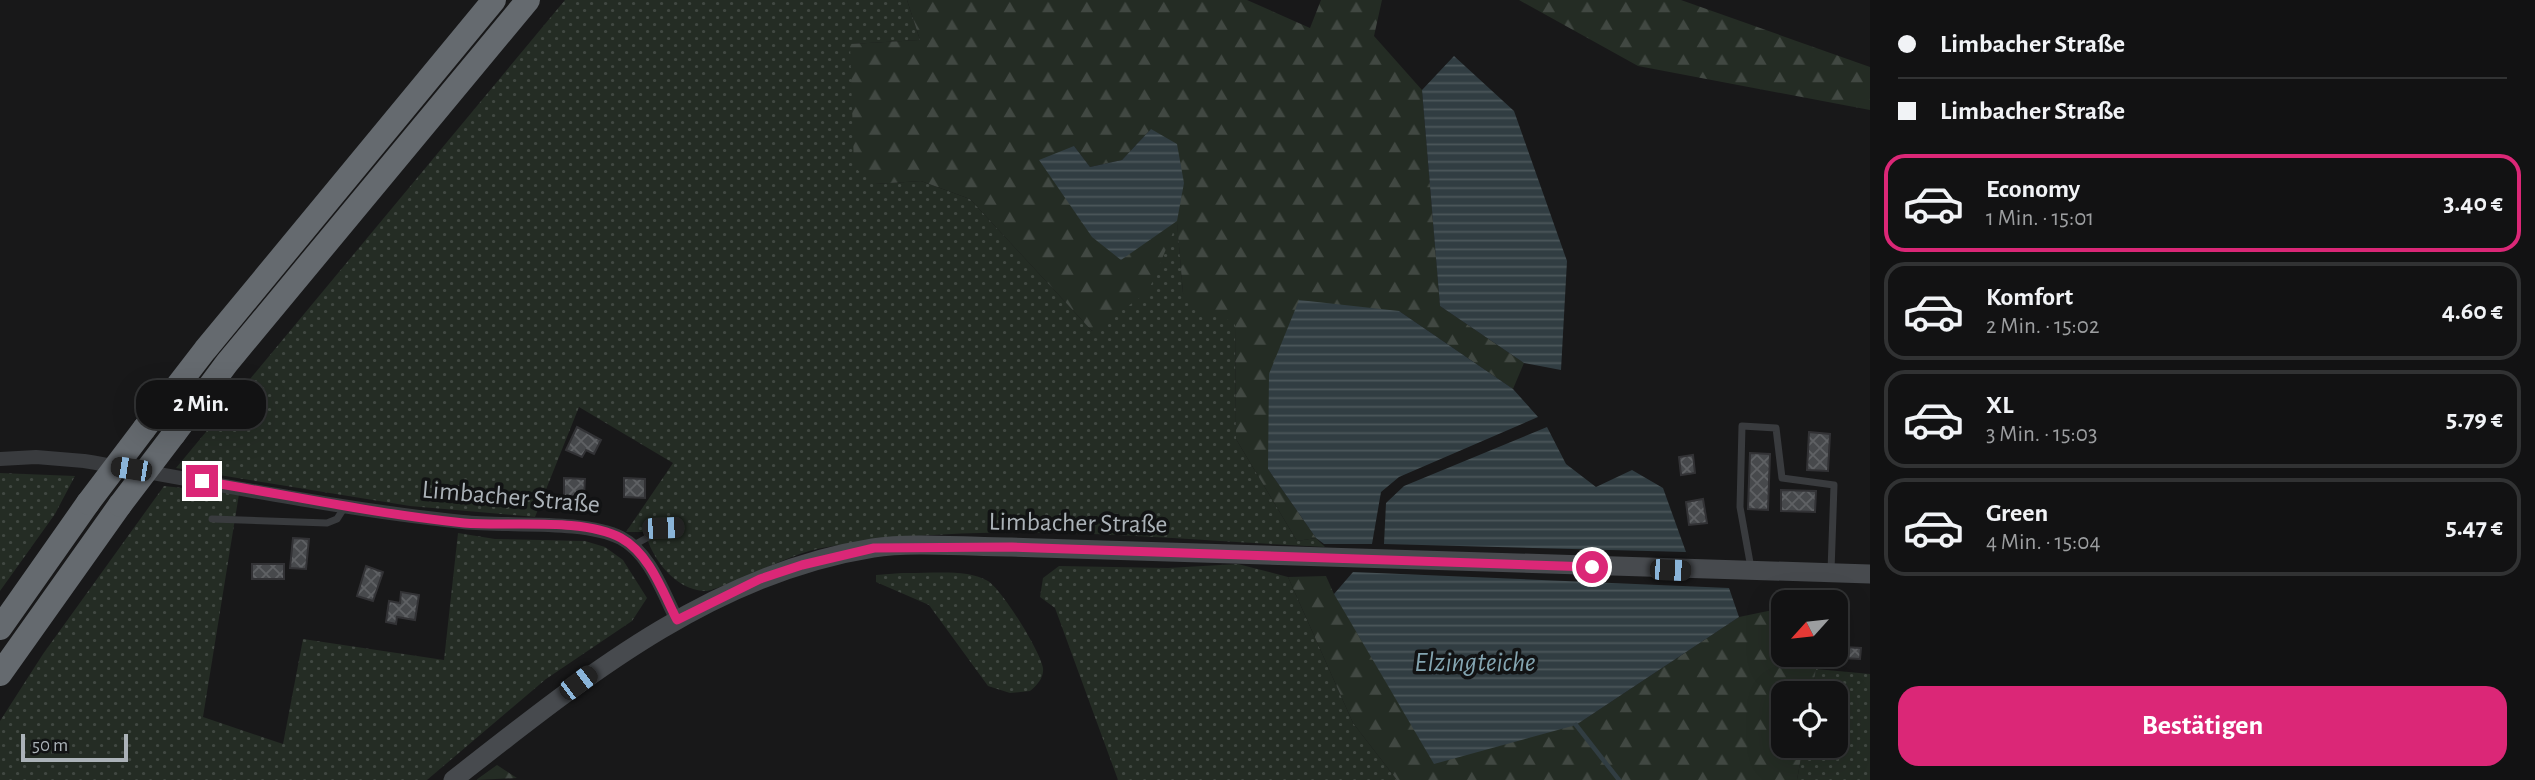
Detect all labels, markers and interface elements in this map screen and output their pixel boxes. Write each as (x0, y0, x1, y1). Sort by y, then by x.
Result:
text: Limbacher Straße (1940, 31, 2125, 57)
text: Limbacher Straße (1940, 98, 2125, 124)
icon: car (1902, 172, 1965, 235)
text: Economy (1986, 176, 2080, 202)
text: 3.40 € (2443, 190, 2503, 216)
text: 1 Min. · 15:01 (1986, 207, 2094, 230)
icon: car (1902, 280, 1965, 343)
text: Komfort (1986, 284, 2073, 310)
text: 4.60 € (2442, 298, 2503, 324)
text: 2 Min. · 15:02 (1986, 315, 2099, 338)
callout: 2 Min. (137, 379, 267, 428)
icon: car (1902, 388, 1965, 451)
text: XL (1986, 392, 2013, 418)
text: 2 Min. (173, 393, 229, 416)
text: 5.79 € (2446, 406, 2503, 432)
text: 3 Min. · 15:03 (1986, 423, 2097, 446)
car (109, 455, 154, 483)
route end (186, 465, 218, 497)
street label: Limbacher Straße (421, 476, 601, 518)
icon: car (1902, 496, 1965, 559)
text: Green (1986, 500, 2048, 526)
street label: Limbacher Straße (988, 508, 1168, 538)
text: 5.47 € (2445, 514, 2503, 540)
car (642, 517, 685, 539)
text: 4 Min. · 15:04 (1986, 531, 2101, 554)
route start (1576, 551, 1608, 583)
car (1649, 559, 1692, 581)
north arrow (1771, 590, 1848, 667)
map controls (1771, 590, 1848, 758)
water label: Elzingteiche (1414, 649, 1536, 677)
car (555, 662, 602, 704)
button: locate (1771, 681, 1848, 758)
button: Bestätigen (1898, 686, 2507, 766)
scale bar (21, 731, 128, 763)
text: 50 m (32, 736, 68, 755)

